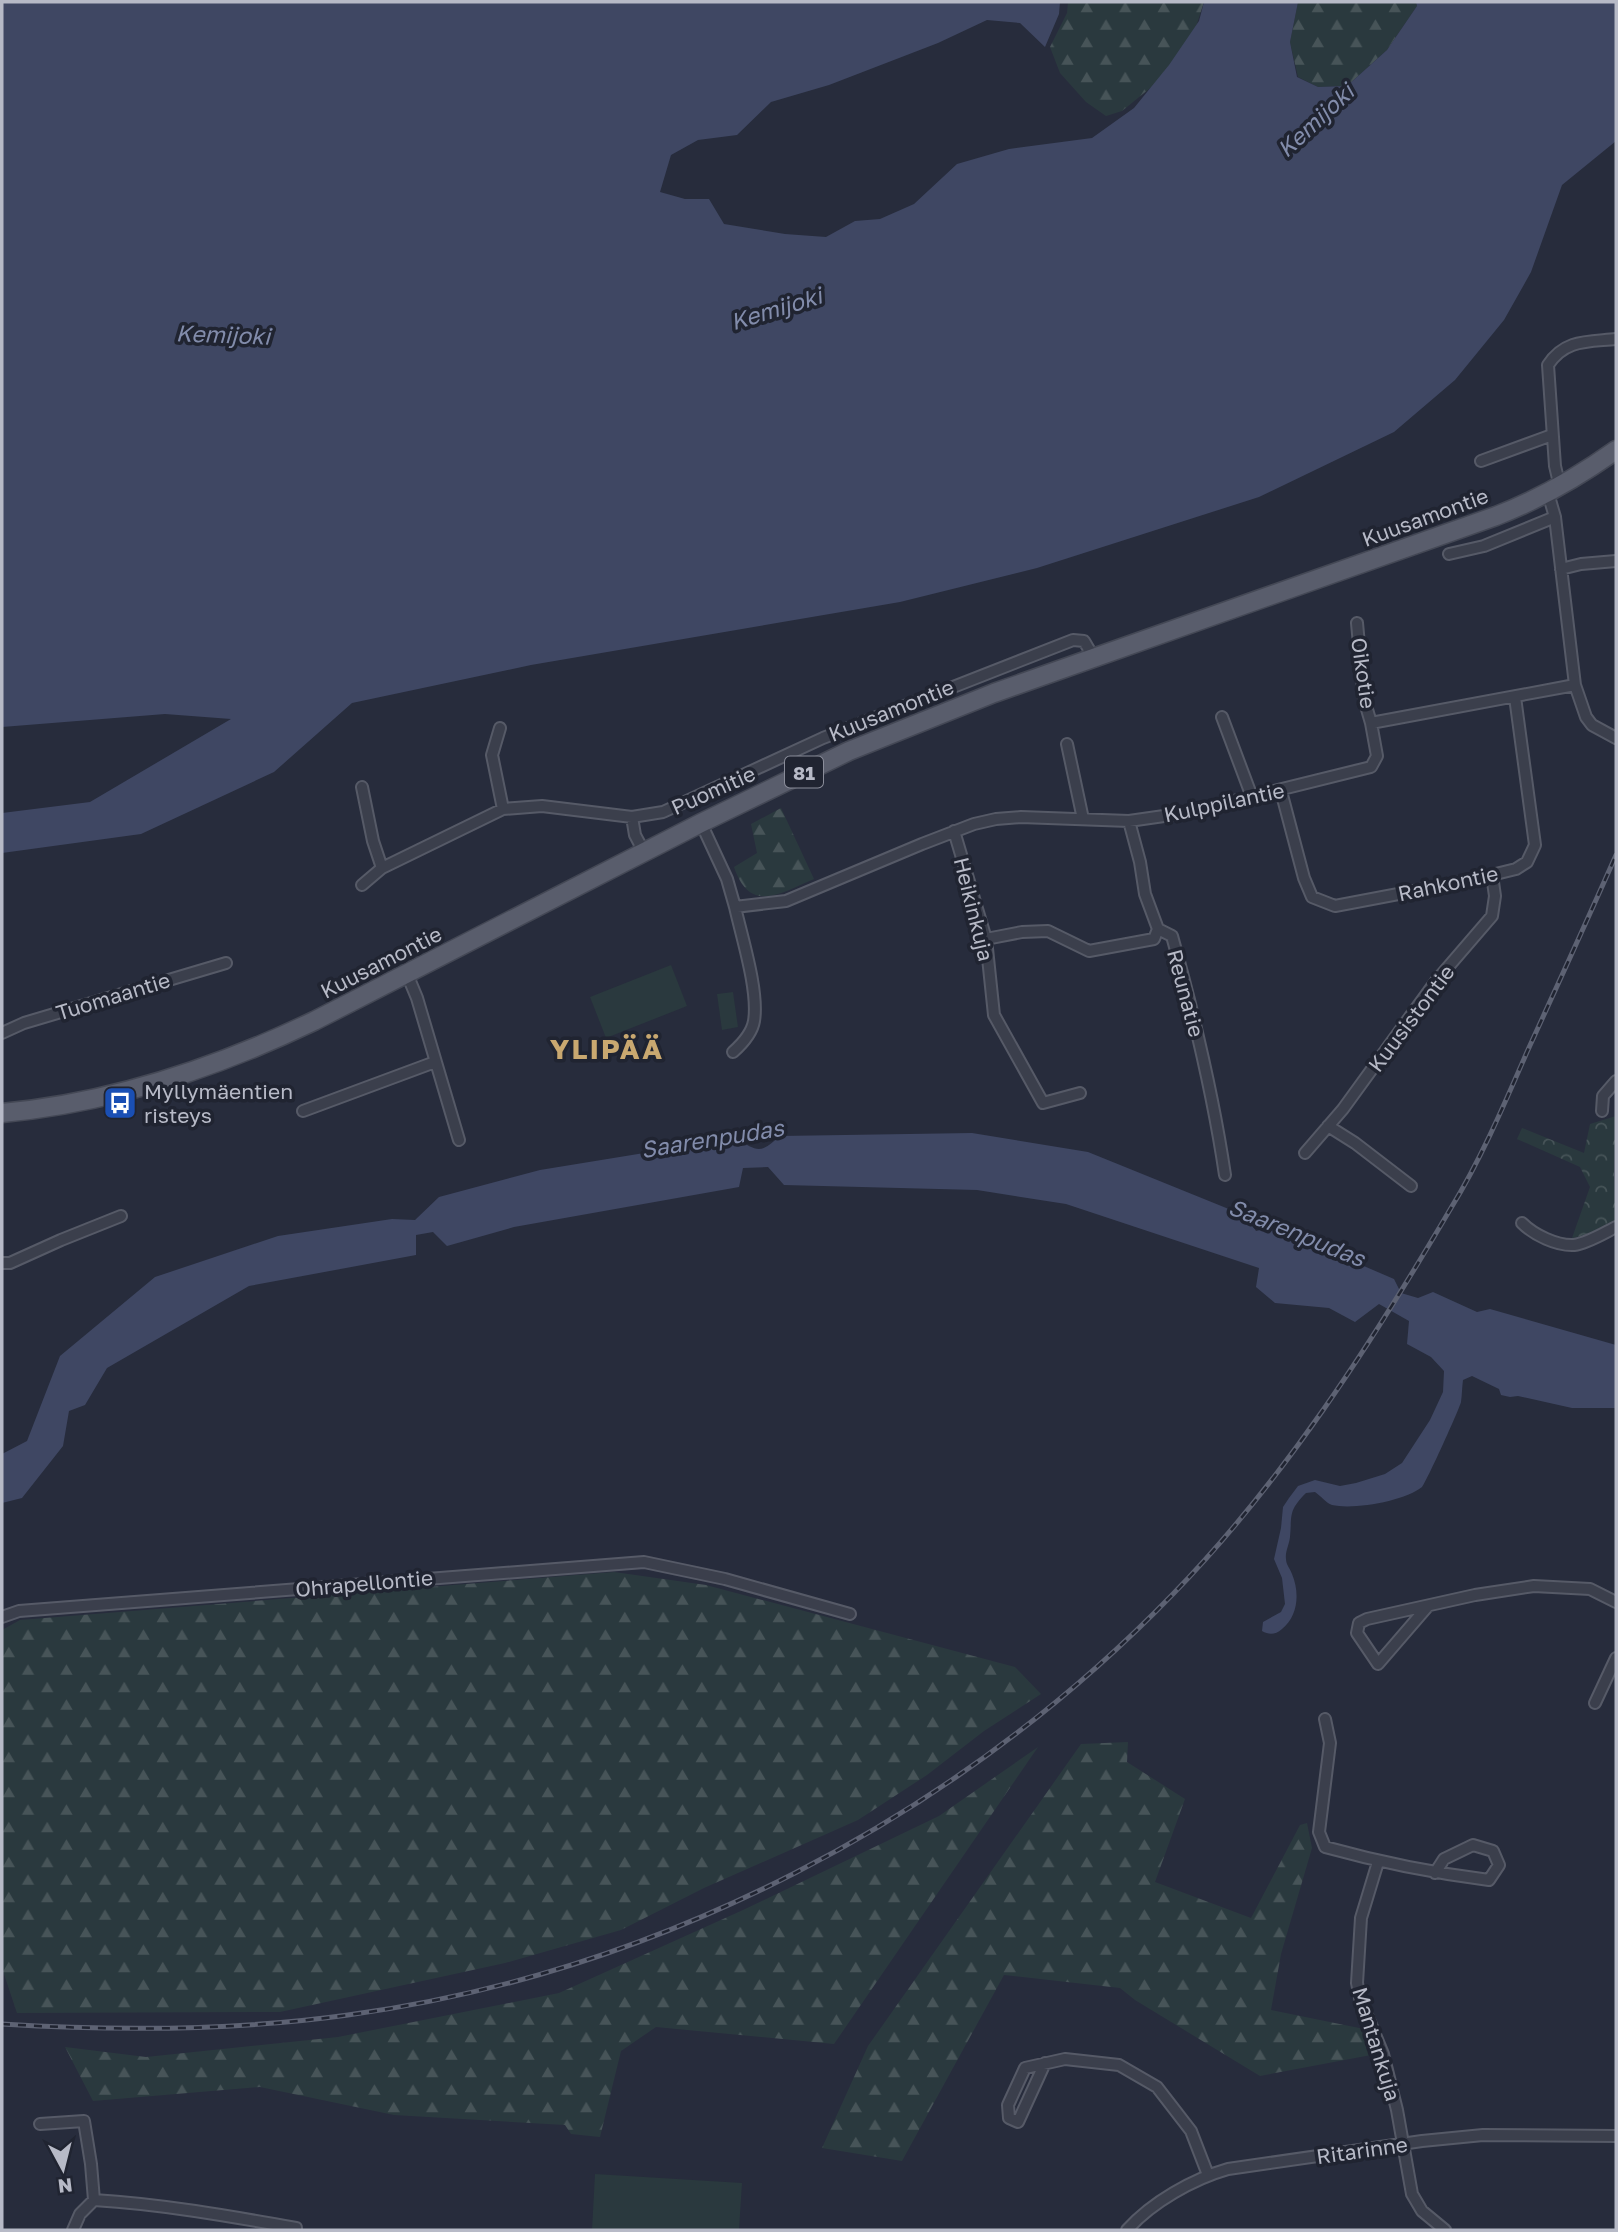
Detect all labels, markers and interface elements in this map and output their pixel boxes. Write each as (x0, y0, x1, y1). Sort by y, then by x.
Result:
water label: Kemijoki (1271, 76, 1361, 162)
water label: Kemijoki (727, 280, 828, 335)
water label: Kemijoki (175, 318, 273, 350)
street label: Kuusamontie (1358, 482, 1492, 552)
street label: Oikotie (1346, 636, 1382, 710)
street label: Kuusamontie (825, 673, 957, 747)
road number: 81 (785, 757, 823, 788)
street label: Puomitie (667, 760, 759, 820)
street label: Kulppilantie (1161, 777, 1287, 827)
street label: Heikinkuja (949, 854, 999, 964)
street label: Rahkontie (1396, 860, 1500, 906)
street label: Kuusamontie (316, 920, 446, 1004)
street label: Reunatie (1162, 946, 1210, 1040)
street label: Kuusistontie (1362, 959, 1460, 1077)
street label: Tuomaantie (53, 966, 173, 1026)
district label: YLIPÄÄ (550, 1032, 664, 1065)
place label: Myllymäentien risteys (144, 1078, 293, 1128)
bus stop icon: Myllymäentien risteys (101, 1084, 139, 1122)
water label: Saarenpudas (639, 1113, 786, 1163)
water label: Saarenpudas (1225, 1192, 1370, 1272)
street label: Ohrapellontie (294, 1564, 434, 1602)
street label: Mantankuja (1347, 1984, 1407, 2104)
street label: Ritarinne (1315, 2131, 1409, 2169)
north arrow (28, 2134, 98, 2204)
text: N (57, 2174, 74, 2199)

